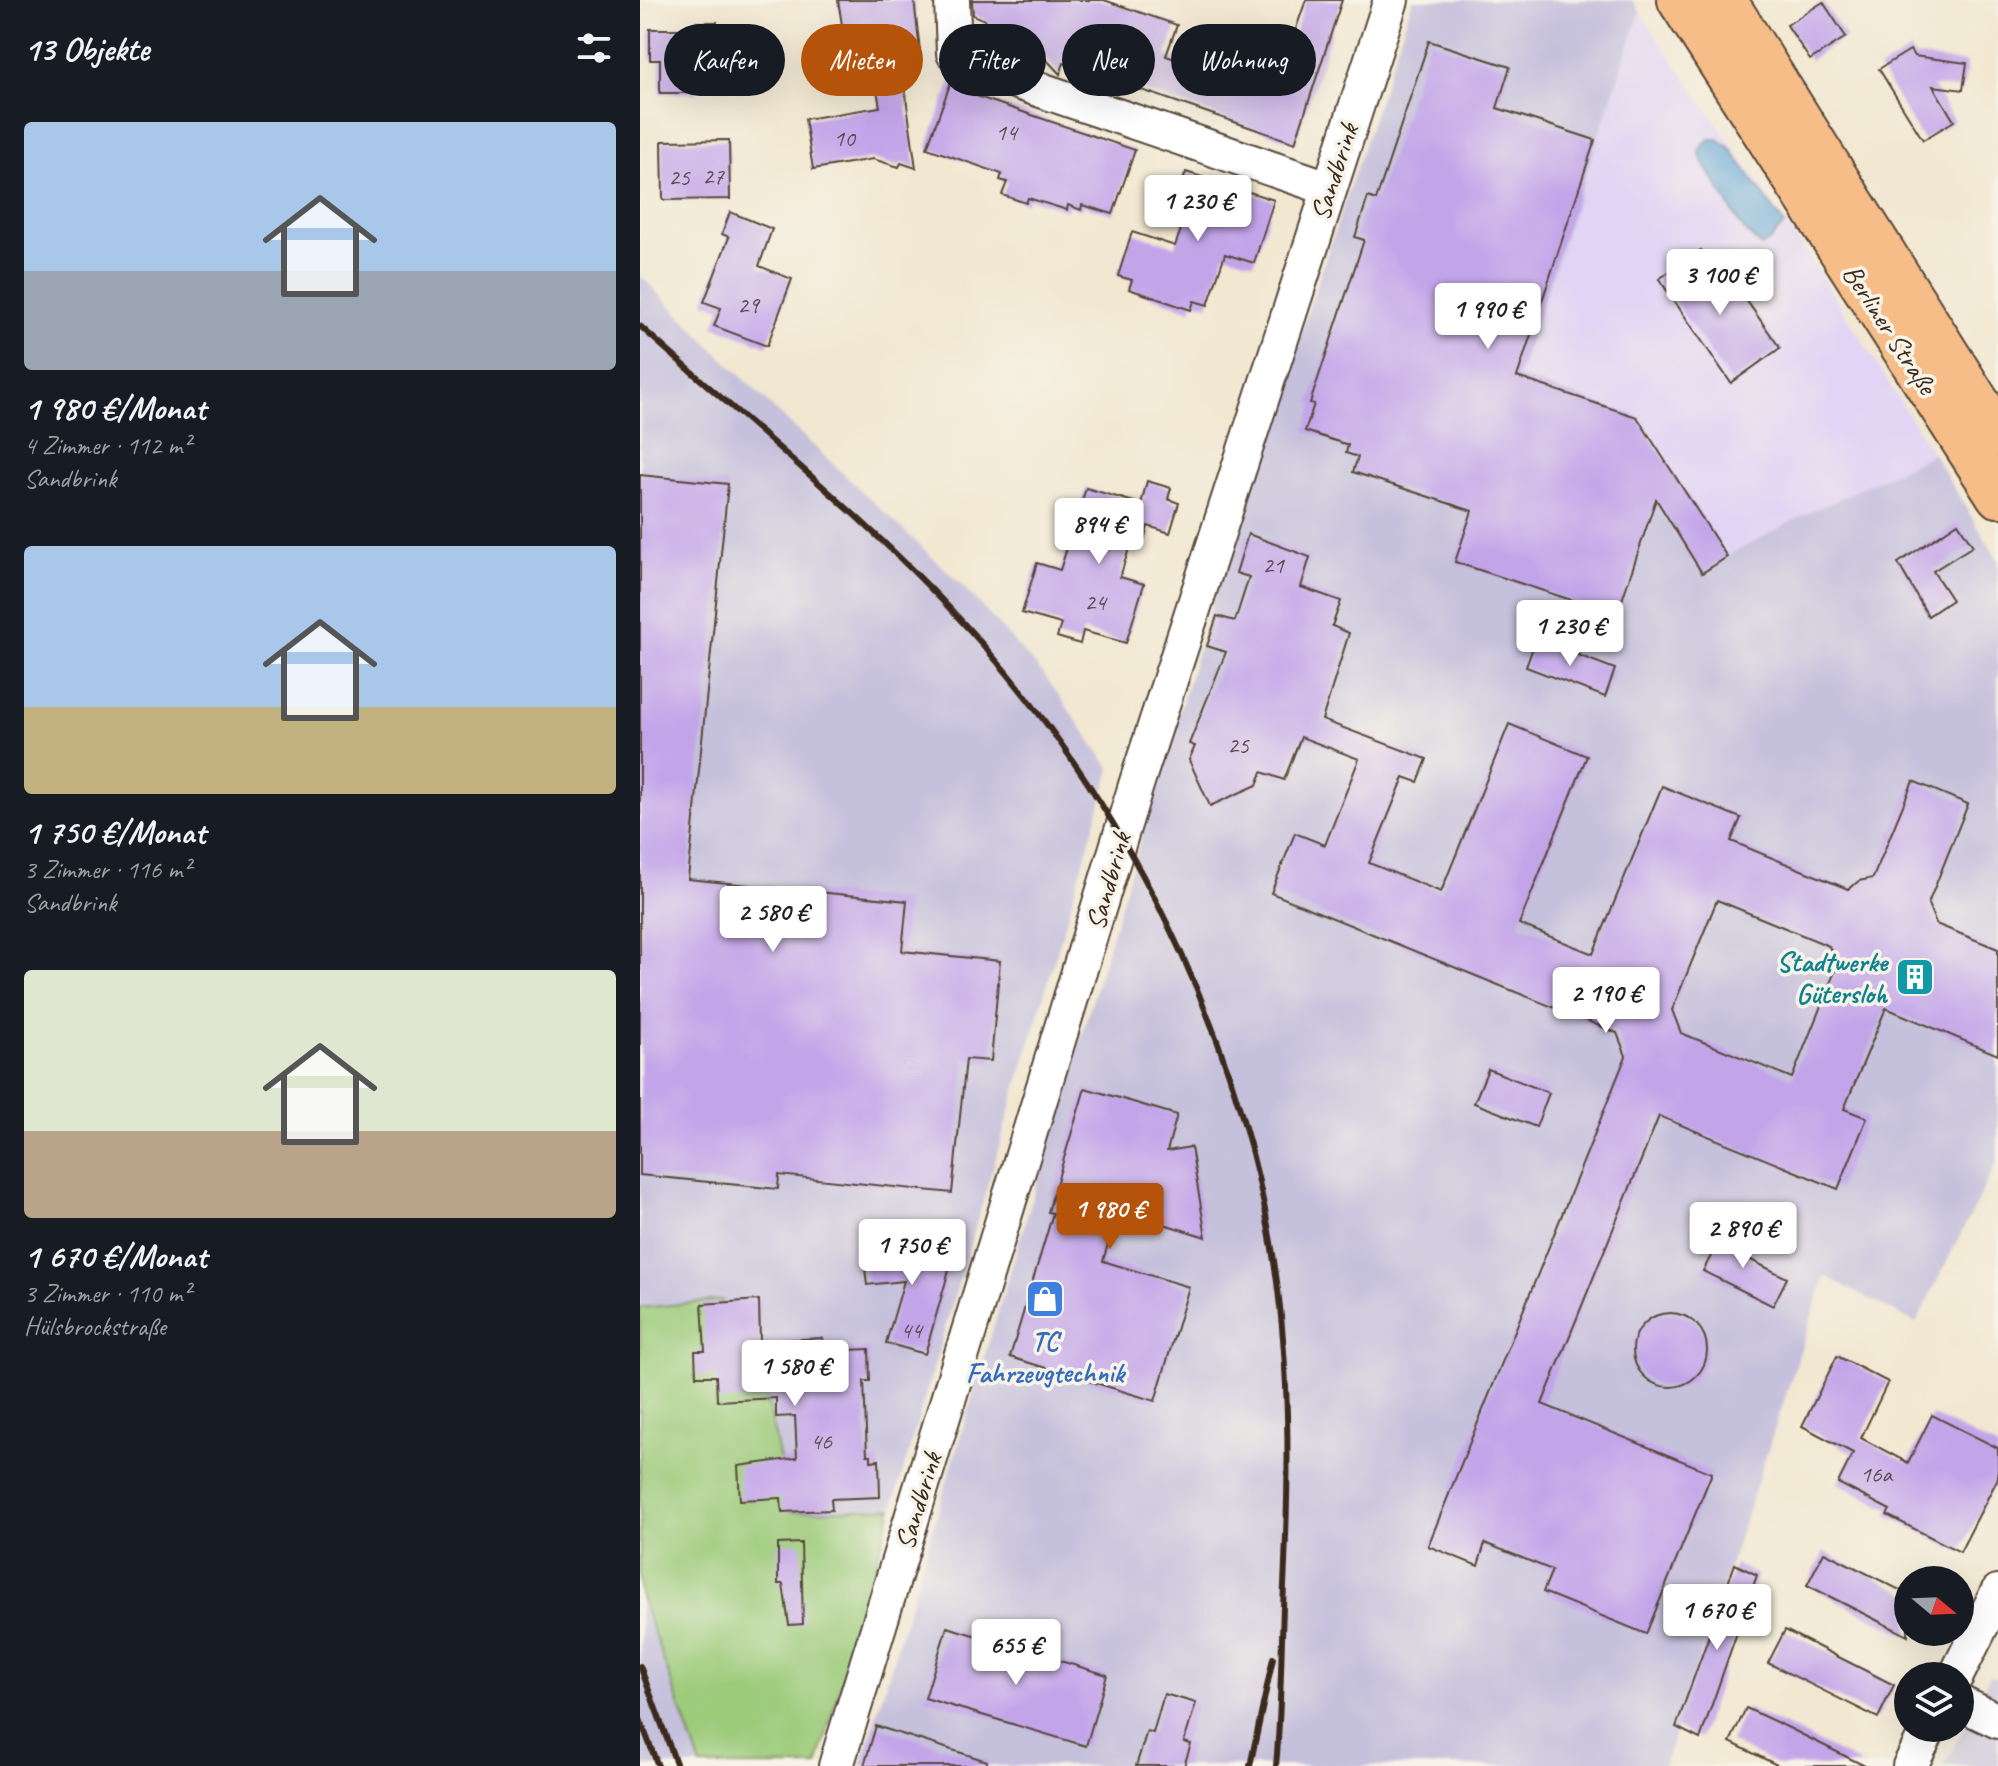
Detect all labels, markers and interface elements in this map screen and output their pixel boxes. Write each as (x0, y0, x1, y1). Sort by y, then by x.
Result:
chip: Kaufen (664, 24, 785, 96)
chip: Mieten (801, 24, 923, 96)
chip: Filter (939, 24, 1046, 96)
chip: Neu (1062, 24, 1155, 96)
chip: Wohnung (1171, 24, 1316, 96)
icon: filters (572, 26, 616, 70)
text: 13 Objekte (24, 27, 149, 70)
house number: 14 (995, 117, 1019, 147)
street label: Sandbrink (1302, 118, 1367, 225)
house number: 10 (833, 123, 857, 153)
house number: 27 (702, 161, 725, 191)
house number: 25 (668, 162, 691, 192)
icon: home (248, 174, 392, 318)
pin: 1 230 € (1124, 175, 1272, 243)
text: 1 230 € (1162, 184, 1234, 217)
pin: 3 100 € (1646, 249, 1794, 317)
text: 3 100 € (1684, 258, 1756, 291)
street label: Berliner Straße (1835, 258, 1946, 402)
pin: 1 990 € (1414, 283, 1562, 351)
house number: 29 (737, 290, 761, 320)
text: 1 990 € (1453, 292, 1523, 325)
text: 1 980 €/Monat (24, 386, 206, 429)
text: 4 Zimmer · 112 m² (24, 429, 190, 462)
text: Sandbrink (24, 462, 116, 495)
pin: 894 € (1043, 498, 1155, 566)
text: 894 € (1073, 507, 1125, 540)
house number: 21 (1262, 550, 1285, 580)
house number: 24 (1084, 587, 1108, 617)
icon: home (248, 598, 392, 742)
pin: 1 230 € (1496, 600, 1644, 668)
text: 1 230 € (1534, 609, 1606, 642)
house number: 25 (1227, 730, 1250, 760)
text: 1 750 €/Monat (24, 810, 205, 853)
street label: Sandbrink (1077, 827, 1139, 934)
text: 3 Zimmer · 116 m² (24, 853, 190, 886)
text: Sandbrink (24, 886, 116, 919)
pin: 2 580 € (699, 886, 847, 954)
text: 2 580 € (738, 895, 808, 928)
place label: Stadtwerke Gütersloh (1777, 944, 1890, 1011)
building icon: Stadtwerke Gütersloh (1894, 956, 1936, 998)
pin: 2 190 € (1532, 967, 1680, 1035)
text: 2 190 € (1571, 976, 1641, 1009)
icon: home (248, 1022, 392, 1166)
pin: 1 980 € (1036, 1183, 1184, 1251)
text: 1 980 € (1075, 1192, 1145, 1225)
pin: 2 890 € (1669, 1202, 1817, 1270)
text: 2 890 € (1708, 1211, 1778, 1244)
pin: 1 750 € (838, 1219, 986, 1287)
text: 1 750 € (877, 1228, 947, 1261)
text: 1 670 €/Monat (24, 1234, 207, 1277)
text: 3 Zimmer · 110 m² (24, 1277, 190, 1310)
shop icon: TC Fahrzeugtechnik (1024, 1278, 1066, 1320)
text: Hülsbrockstraße (24, 1310, 166, 1343)
house number: 44 (900, 1315, 924, 1345)
place label: TC Fahrzeugtechnik (966, 1323, 1127, 1390)
pin: 1 580 € (721, 1340, 869, 1408)
text: 1 580 € (760, 1349, 830, 1382)
house number: 46 (810, 1426, 833, 1456)
street label: Sandbrink (887, 1447, 950, 1554)
house number: 16a (1860, 1459, 1894, 1489)
north arrow (1894, 1566, 1974, 1646)
map controls (1894, 1566, 1974, 1742)
pin: 1 670 € (1643, 1584, 1791, 1652)
text: 1 670 € (1681, 1593, 1753, 1626)
pin: 655 € (960, 1619, 1072, 1687)
text: 655 € (990, 1628, 1042, 1661)
button: layers (1894, 1662, 1974, 1742)

